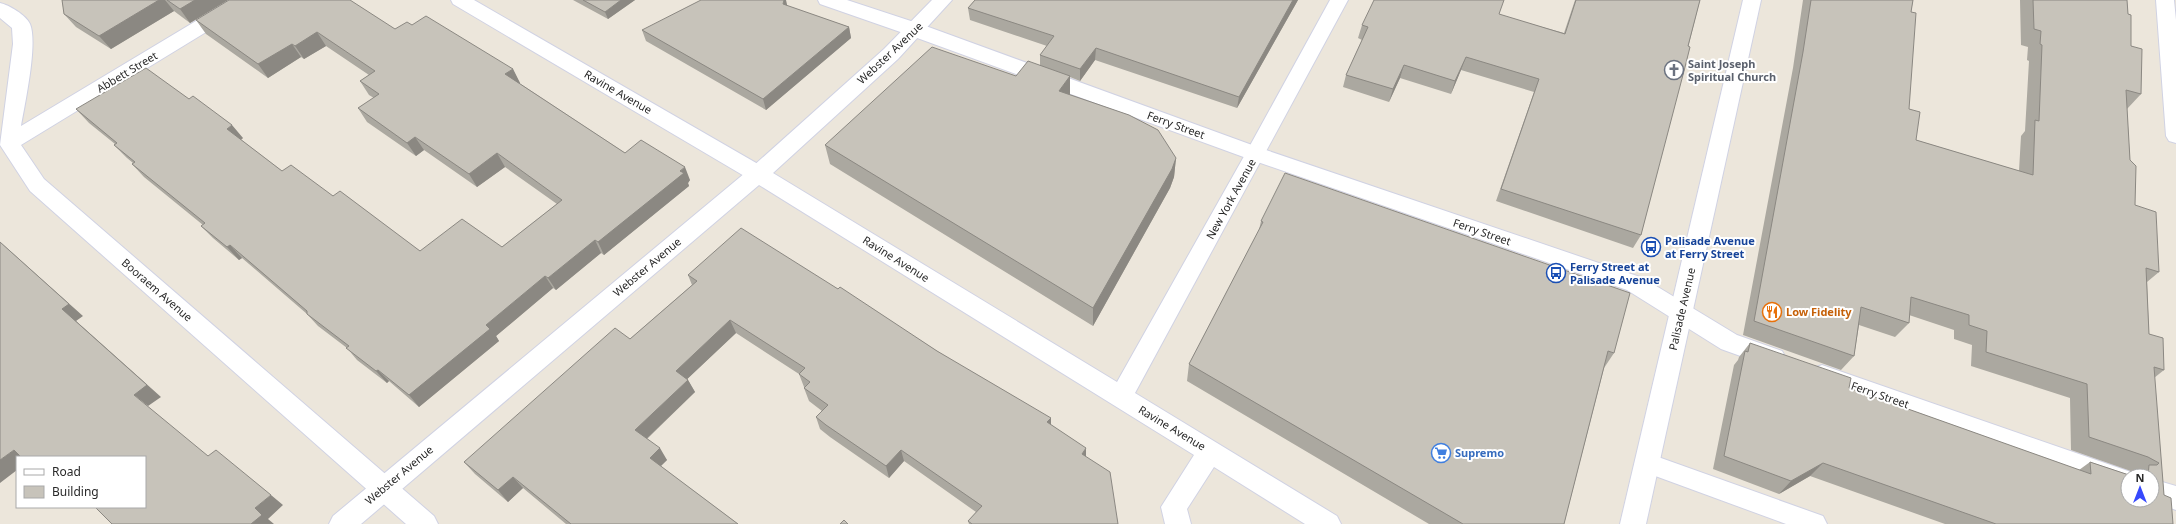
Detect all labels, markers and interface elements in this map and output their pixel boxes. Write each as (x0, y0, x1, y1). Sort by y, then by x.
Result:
street label: Webster Avenue (854, 18, 926, 87)
street label: Abbett Street (94, 48, 160, 96)
place label: Saint Joseph Spiritual Church (1688, 56, 1776, 84)
church icon: Saint Joseph Spiritual Church (1663, 59, 1685, 81)
street label: Ravine Avenue (582, 66, 655, 117)
street label: Ferry Street (1145, 107, 1207, 142)
street label: New York Avenue (1202, 156, 1259, 242)
street label: Ferry Street (1451, 215, 1513, 248)
street label: Ravine Avenue (860, 232, 932, 285)
place label: Palisade Avenue at Ferry Street (1665, 233, 1755, 261)
street label: Webster Avenue (610, 234, 684, 300)
bus stop icon: Palisade Avenue at Ferry Street (1640, 236, 1662, 258)
street label: Booraem Avenue (119, 255, 196, 324)
place label: Ferry Street at Palisade Avenue (1570, 259, 1660, 287)
bus stop icon: Ferry Street at Palisade Avenue (1545, 262, 1567, 284)
street label: Palisade Avenue (1665, 266, 1698, 352)
restaurant icon: Low Fidelity (1761, 301, 1783, 323)
place label: Low Fidelity (1786, 304, 1852, 319)
street label: Ferry Street (1849, 378, 1911, 411)
street label: Ravine Avenue (1136, 402, 1209, 454)
street label: Webster Avenue (362, 442, 436, 508)
supermarket icon: Supremo (1430, 442, 1452, 464)
place label: Supremo (1455, 445, 1504, 460)
legend (16, 456, 146, 508)
text: Road (52, 463, 81, 480)
north arrow (2120, 468, 2160, 508)
text: N (2136, 470, 2144, 485)
text: Building (52, 483, 99, 500)

